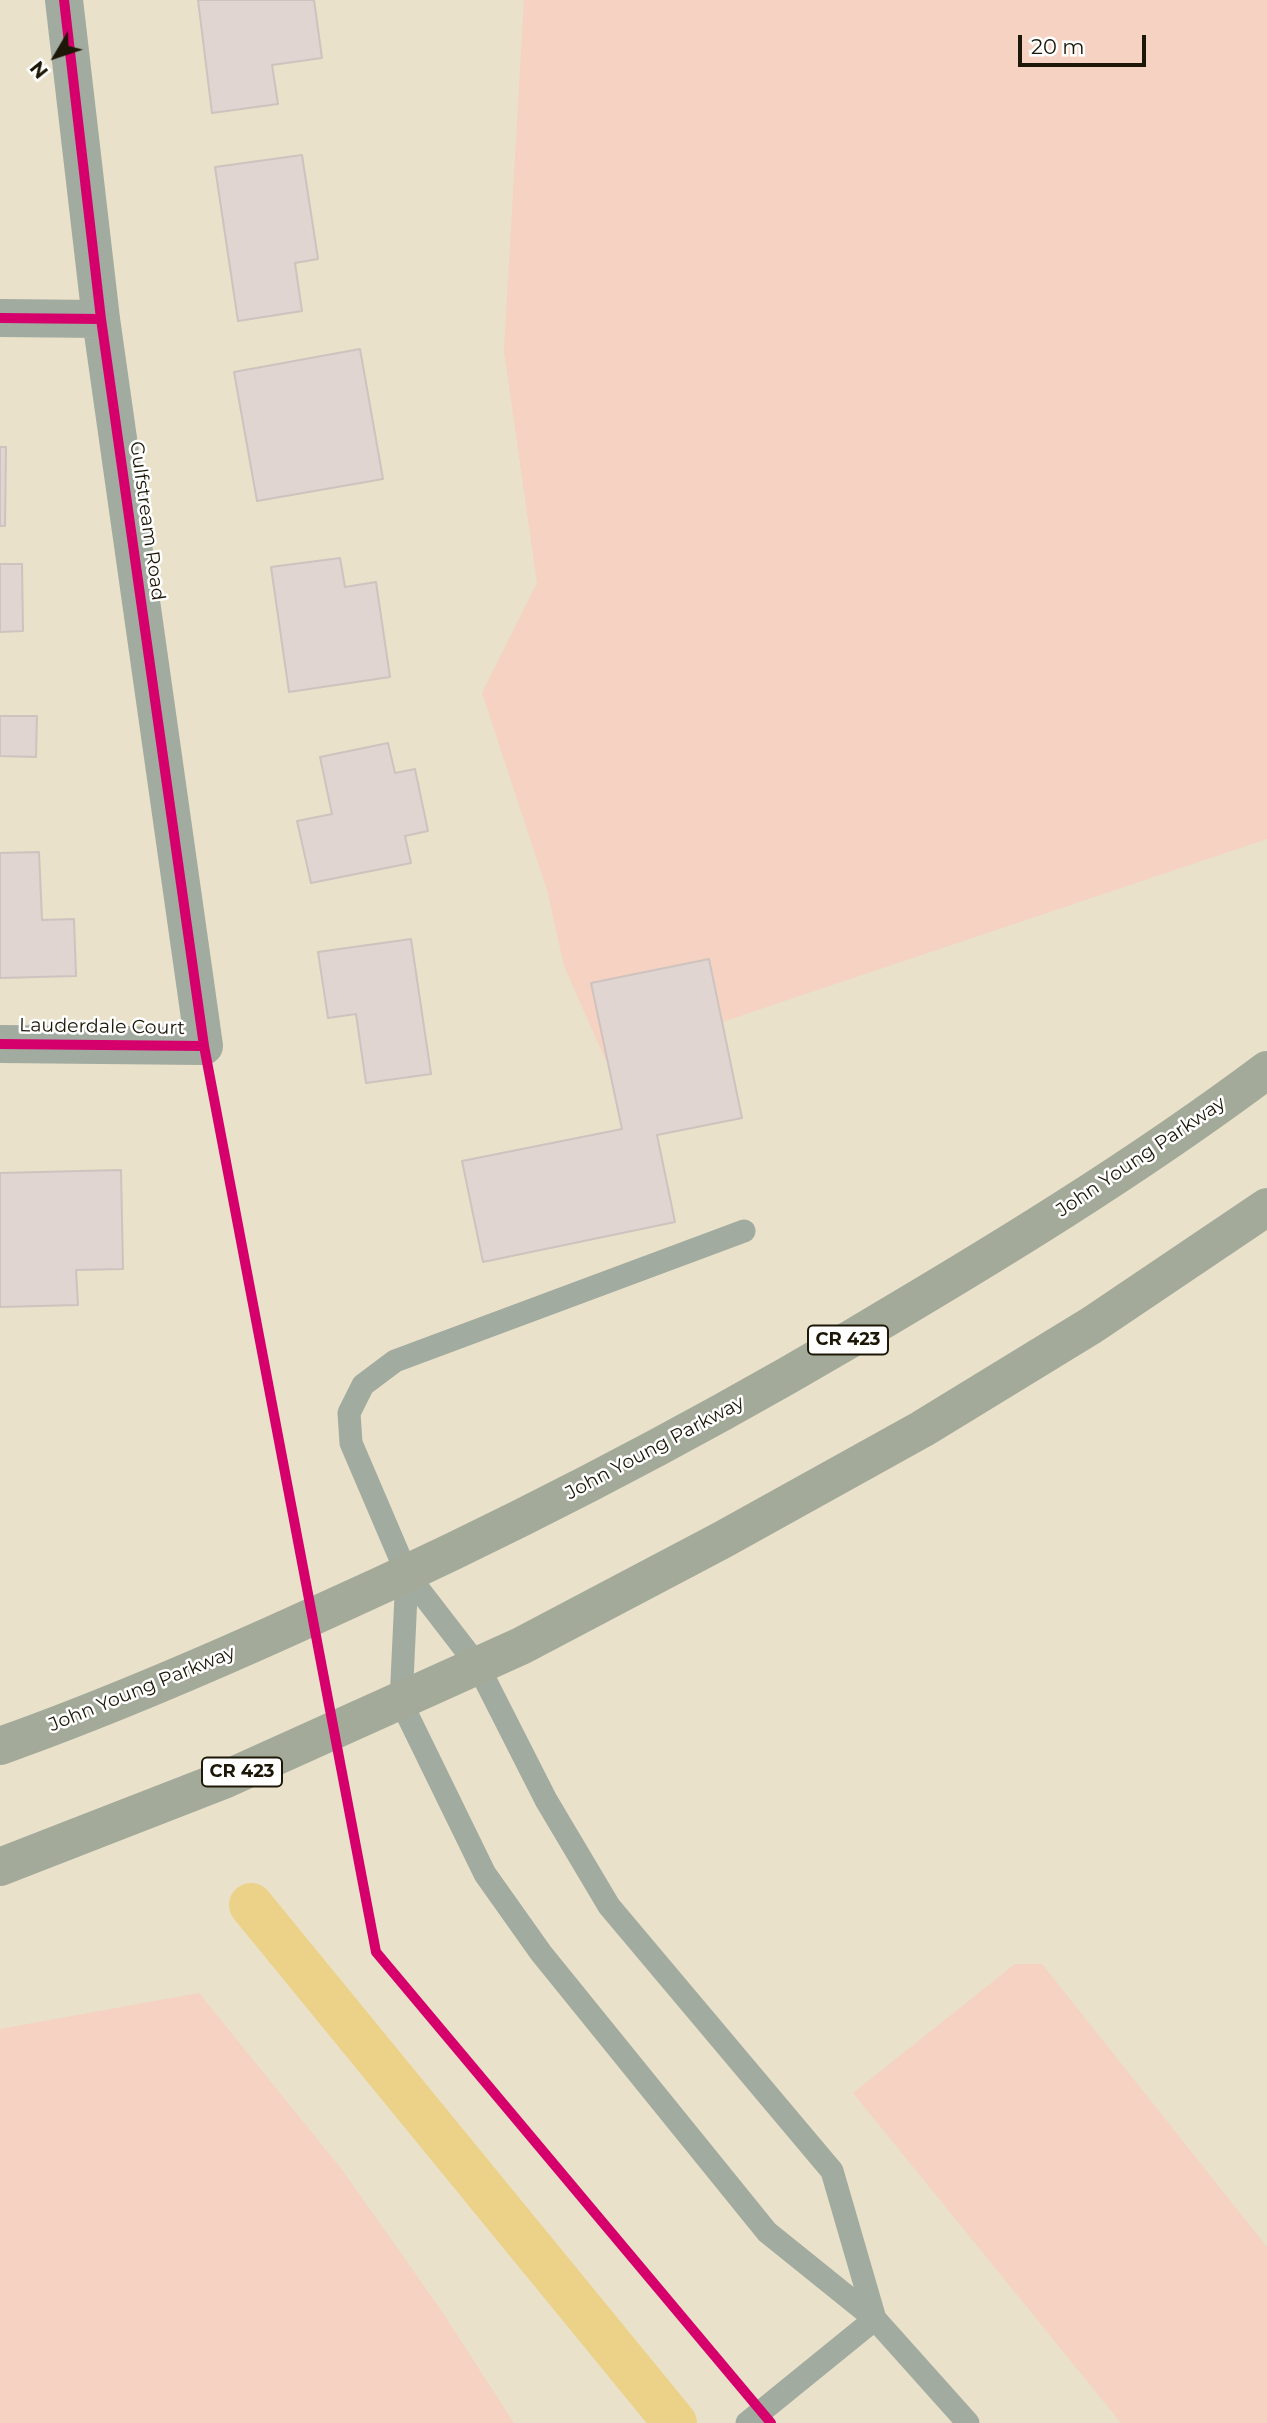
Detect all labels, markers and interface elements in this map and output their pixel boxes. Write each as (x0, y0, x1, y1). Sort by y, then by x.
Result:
north arrow (21, 21, 91, 91)
scale bar (1022, 21, 1150, 65)
text: 20 m (1031, 34, 1085, 59)
text: N (26, 56, 53, 83)
street label: Gulfstream Road (125, 440, 169, 602)
street label: Lauderdale Court (19, 1014, 185, 1040)
street label: John Young Parkway (1052, 1092, 1230, 1222)
road number: CR 423 (808, 1325, 888, 1354)
street label: John Young Parkway (562, 1391, 748, 1505)
street label: John Young Parkway (46, 1641, 238, 1737)
road number: CR 423 (202, 1758, 282, 1786)

